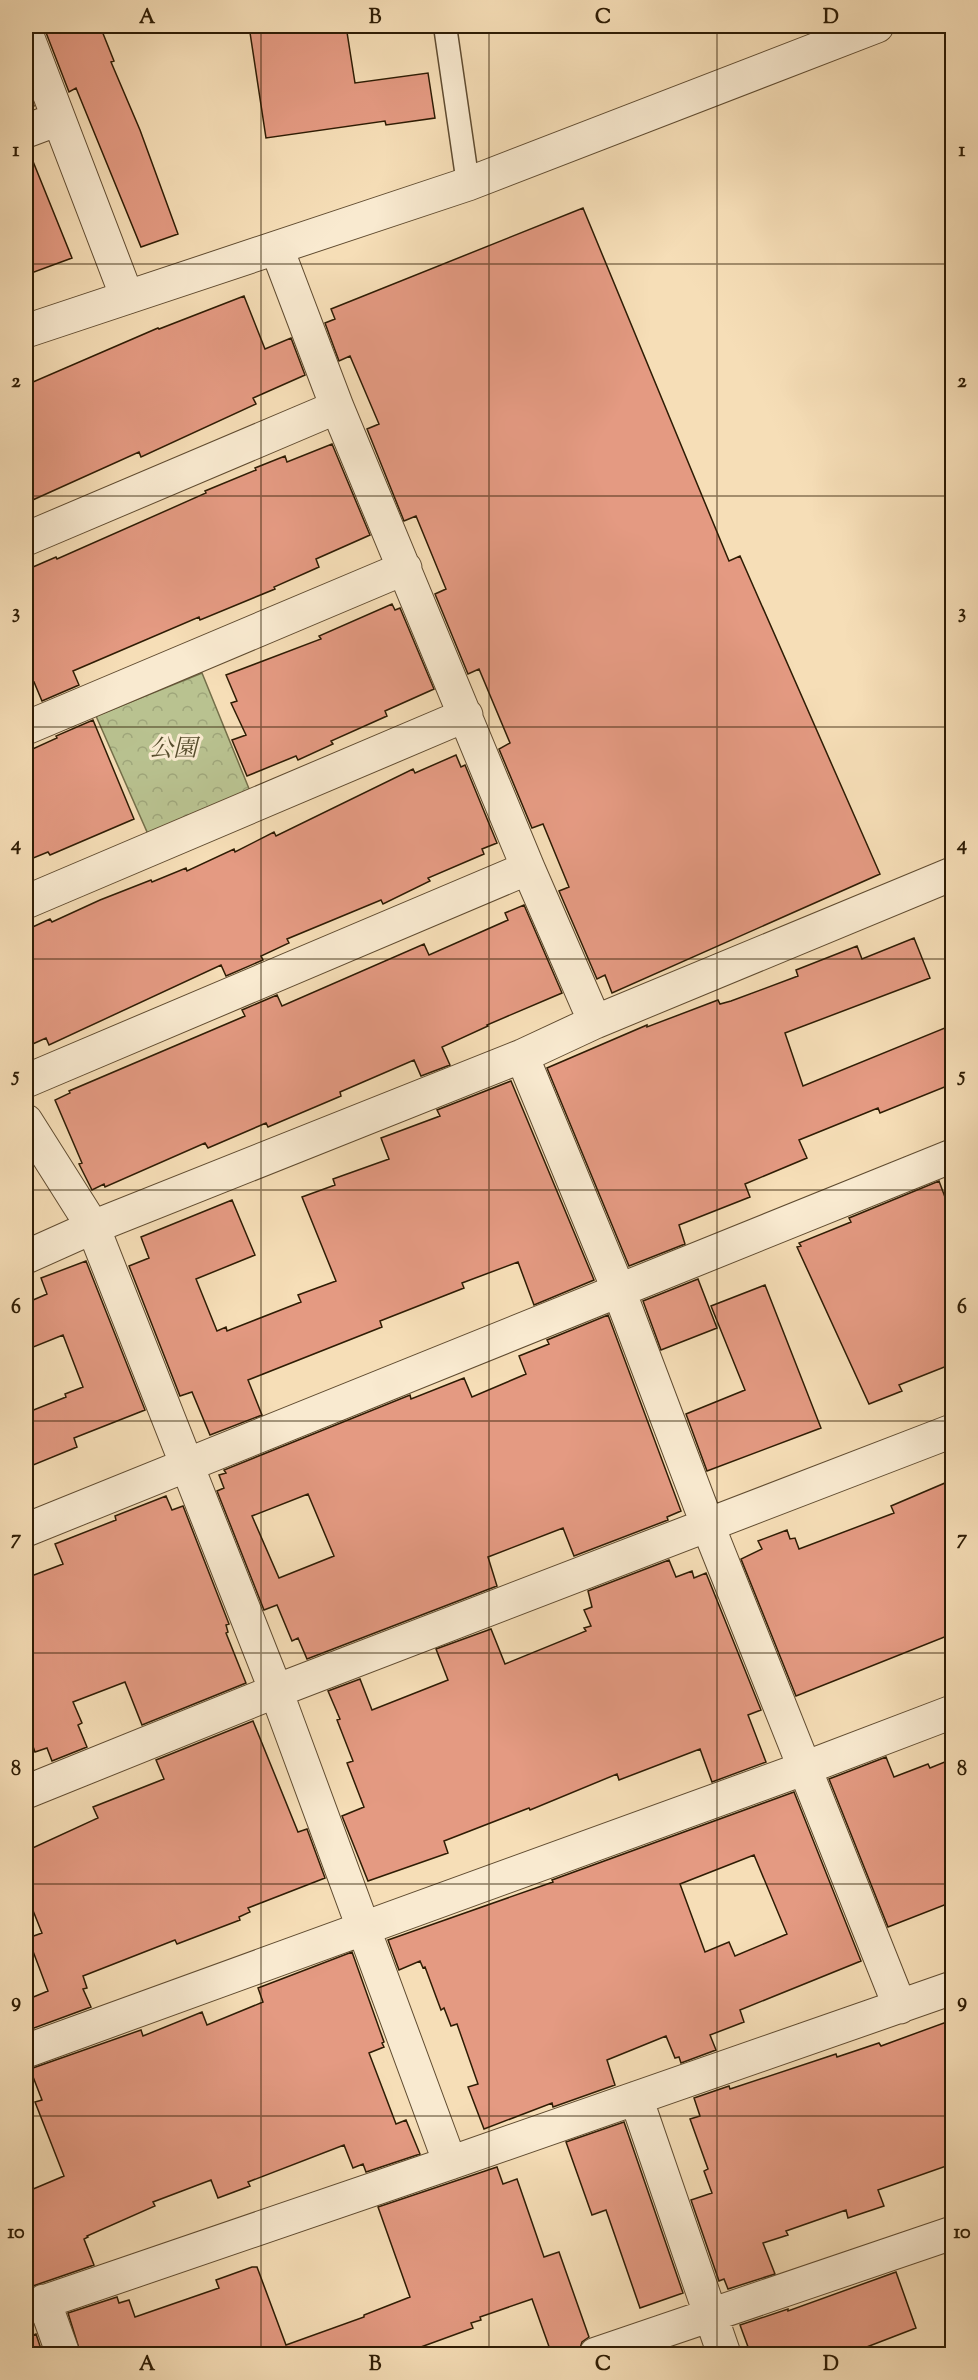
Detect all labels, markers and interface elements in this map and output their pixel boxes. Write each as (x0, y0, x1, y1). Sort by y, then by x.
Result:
text: A (139, 4, 156, 33)
text: B (369, 4, 382, 33)
text: C (595, 4, 611, 33)
text: D (823, 4, 839, 33)
text: 1 (13, 137, 20, 166)
text: 1 (959, 137, 966, 166)
text: 2 (11, 368, 21, 397)
text: 2 (957, 368, 967, 397)
text: 3 (12, 599, 20, 628)
text: 3 (958, 599, 966, 628)
park label: 公園 (149, 733, 201, 767)
text: 4 (10, 831, 21, 860)
text: 4 (956, 831, 967, 860)
text: 5 (11, 1062, 20, 1091)
text: 5 (957, 1062, 966, 1091)
text: 6 (11, 1294, 21, 1323)
text: 6 (957, 1294, 967, 1323)
text: 7 (11, 1525, 22, 1554)
text: 7 (957, 1525, 968, 1554)
text: 8 (11, 1756, 21, 1785)
text: 8 (957, 1756, 967, 1785)
text: 9 (11, 1988, 21, 2017)
text: 9 (957, 1988, 967, 2017)
text: 10 (7, 2219, 25, 2248)
text: 10 (953, 2219, 971, 2248)
text: A (139, 2351, 156, 2380)
text: B (369, 2351, 382, 2380)
text: C (595, 2351, 611, 2380)
text: D (823, 2351, 839, 2380)

